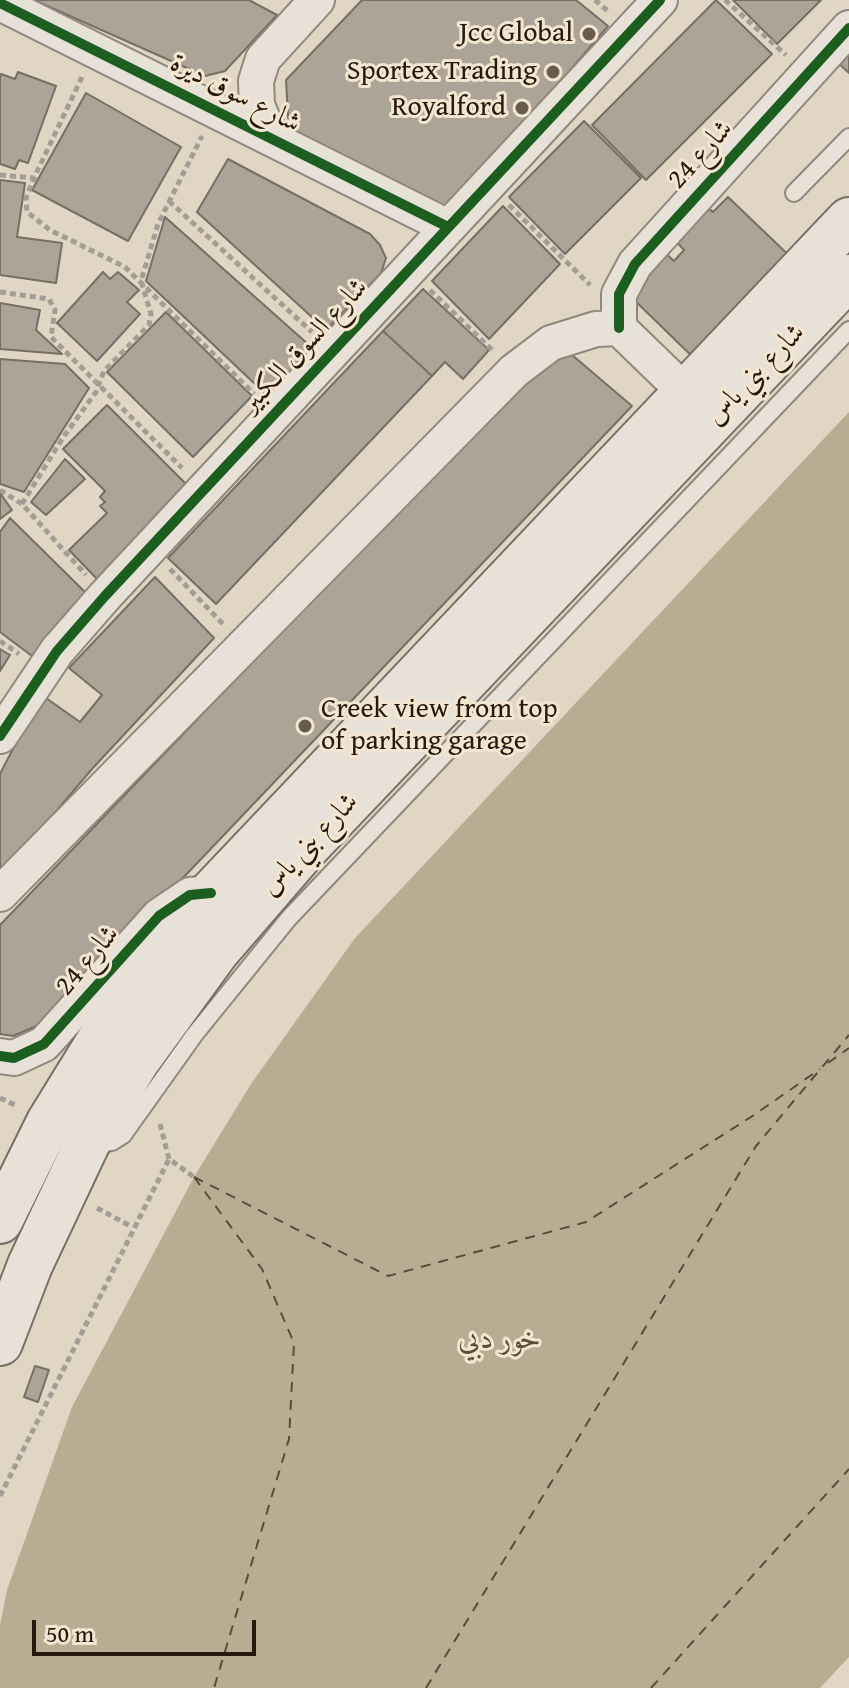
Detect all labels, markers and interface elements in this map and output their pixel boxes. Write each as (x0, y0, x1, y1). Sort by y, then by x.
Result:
place label: Jcc Global (459, 17, 573, 51)
marker: Jcc Global (580, 25, 598, 43)
street label: شارع سوق ديرة (164, 47, 306, 141)
place label: Sportex Trading (347, 55, 537, 89)
marker: Sportex Trading (544, 63, 562, 81)
place label: Royalford (391, 91, 506, 125)
marker: Royalford (513, 99, 531, 117)
street label: شارع 24 (661, 113, 741, 197)
street label: شارع السوق الكبير (234, 272, 376, 420)
street label: شارع بني ياس (699, 317, 813, 433)
place label: Creek view from top of parking garage (321, 693, 558, 759)
marker: Creek view from top of parking garage (296, 717, 314, 735)
street label: شارع بني ياس (254, 786, 366, 904)
street label: شارع 24 (49, 919, 127, 1003)
water label: خور دبي (458, 1322, 542, 1358)
scale bar (36, 1604, 260, 1654)
text: 50 m (46, 1616, 94, 1651)

